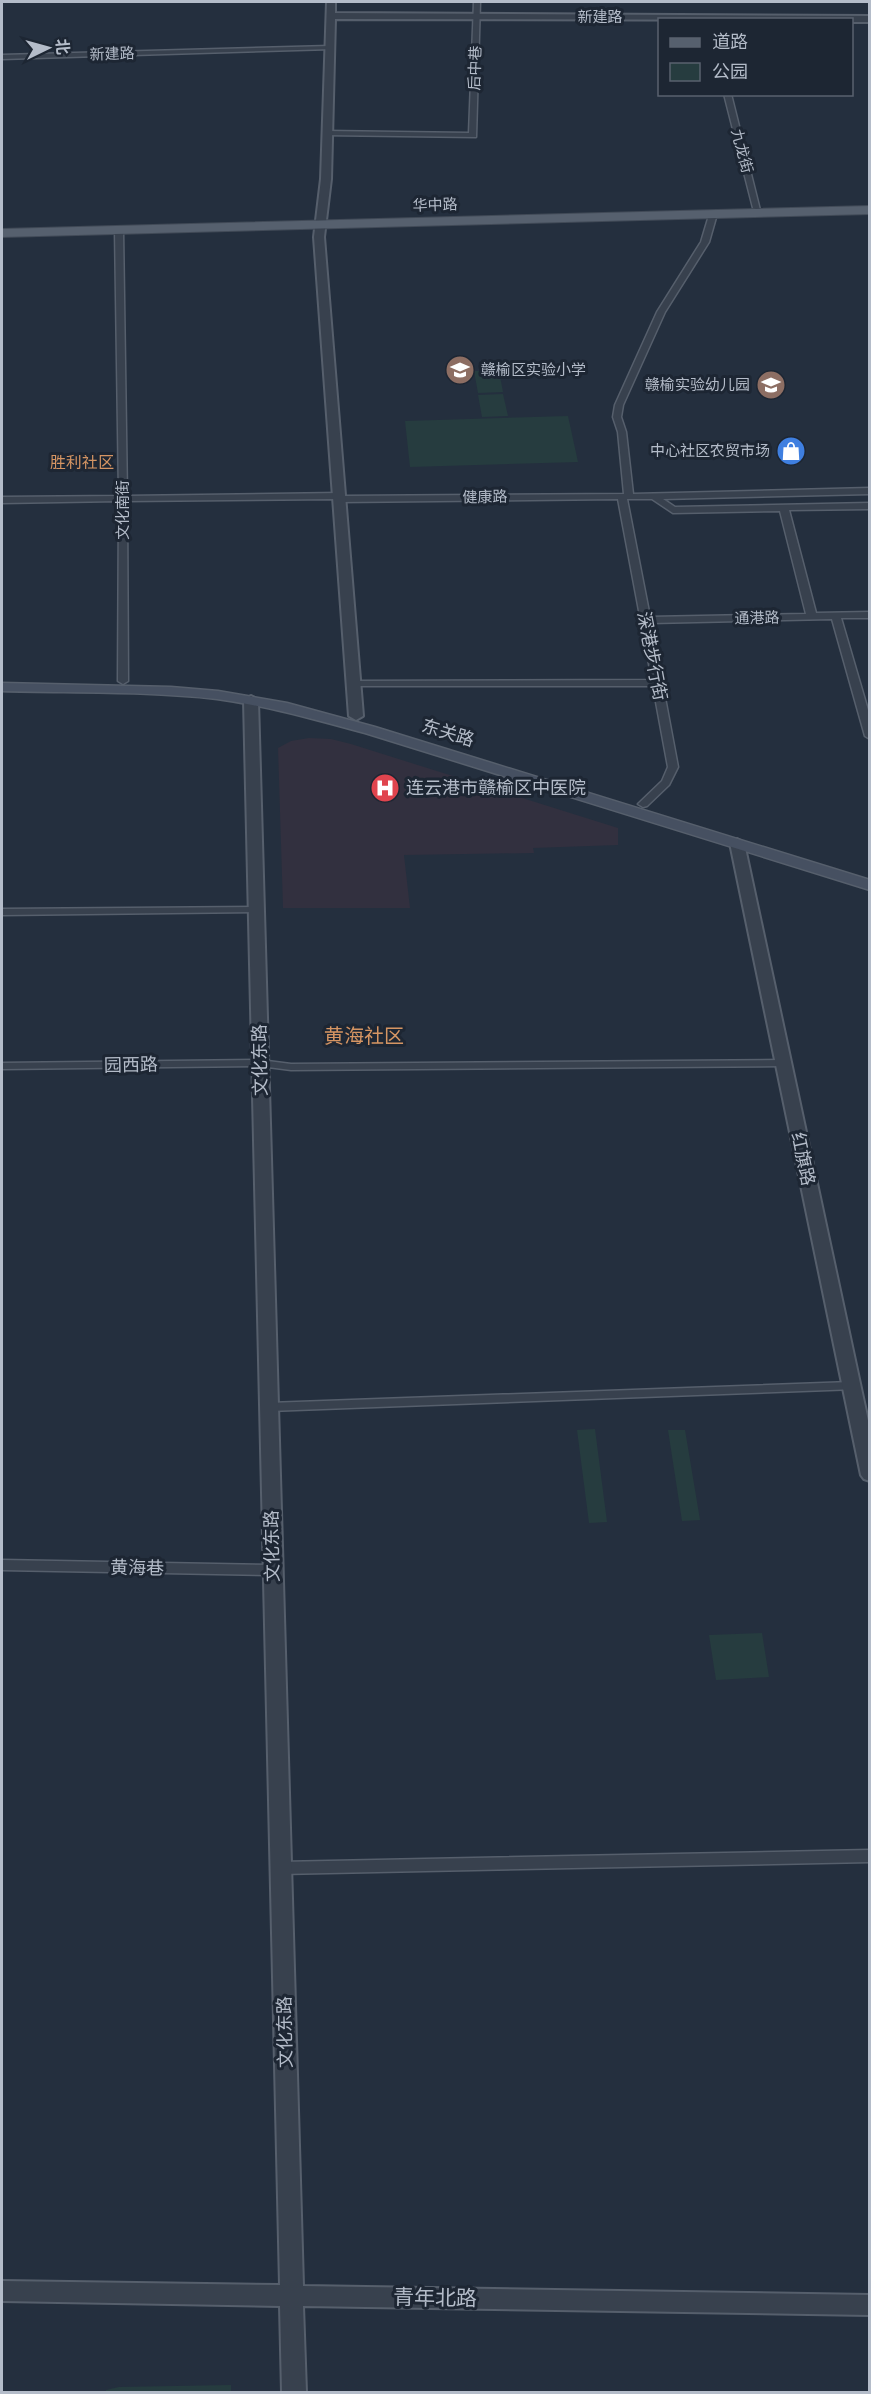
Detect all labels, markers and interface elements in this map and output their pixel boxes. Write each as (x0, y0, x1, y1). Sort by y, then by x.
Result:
street label: 新建路 (577, 6, 623, 26)
north arrow (18, 18, 78, 78)
legend (658, 18, 853, 96)
text: 道路 (712, 29, 748, 53)
text: 北 (51, 38, 75, 56)
street label: 新建路 (89, 42, 135, 64)
street label: 后中巷 (463, 45, 485, 91)
text: 公园 (712, 59, 748, 83)
street label: 九龙街 (727, 126, 758, 175)
street label: 华中路 (412, 193, 458, 215)
school or university icon: 赣榆区实验小学 (444, 354, 476, 386)
place label: 赣榆区实验小学 (481, 359, 586, 379)
school or university icon: 赣榆实验幼儿园 (755, 369, 787, 401)
place label: 赣榆实验幼儿园 (645, 374, 750, 394)
shop icon: 中心社区农贸市场 (775, 435, 807, 467)
place label: 中心社区农贸市场 (650, 440, 770, 460)
district label: 胜利社区 (50, 451, 114, 473)
street label: 文化南街 (112, 480, 132, 540)
street label: 健康路 (462, 486, 508, 506)
street label: 通港路 (734, 607, 780, 627)
street label: 深港步行街 (633, 609, 673, 702)
street label: 东关路 (419, 713, 478, 751)
hospital icon: 连云港市赣榆区中医院 (369, 772, 401, 804)
place label: 连云港市赣榆区中医院 (406, 775, 586, 799)
district label: 黄海社区 (324, 1022, 404, 1049)
street label: 文化东路 (246, 1024, 272, 1096)
street label: 园西路 (104, 1052, 158, 1076)
street label: 红旗路 (787, 1130, 821, 1188)
street label: 文化东路 (258, 1510, 284, 1582)
street label: 黄海巷 (110, 1555, 164, 1579)
street label: 文化东路 (271, 1996, 297, 2068)
street label: 青年北路 (393, 2282, 477, 2312)

